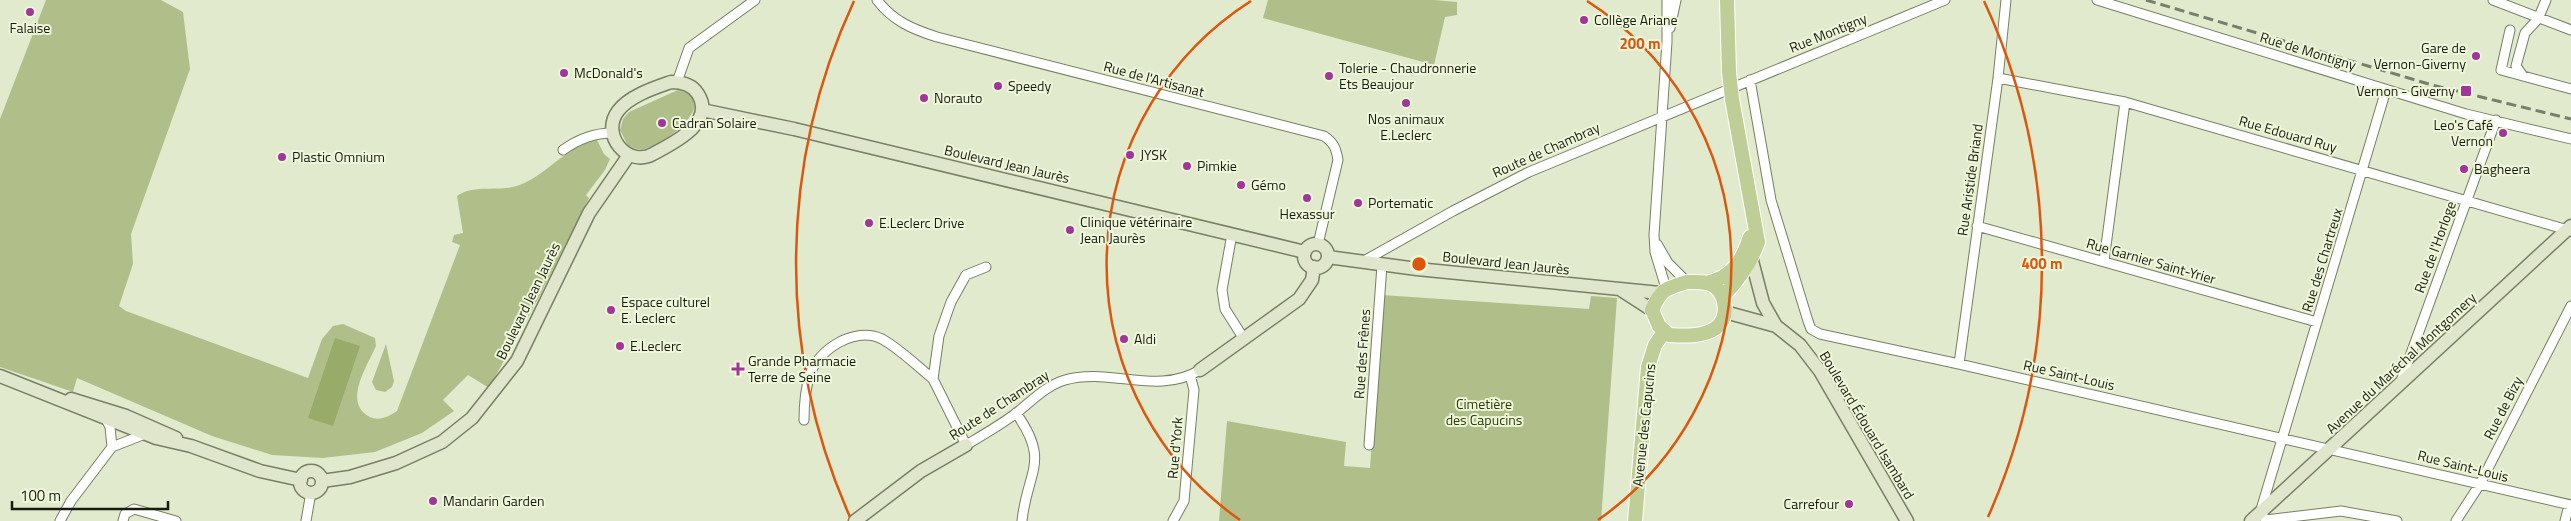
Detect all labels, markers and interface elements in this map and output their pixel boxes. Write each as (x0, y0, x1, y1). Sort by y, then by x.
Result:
marker: Falaise (24, 6, 36, 18)
street label: Rue Montigny (1786, 7, 1870, 58)
place label: Collège Ariane (1594, 9, 1678, 30)
marker: Collège Ariane (1578, 14, 1590, 26)
place label: Falaise (10, 17, 50, 38)
street label: Rue de Montigny (2257, 26, 2359, 75)
text: 200 m (1619, 32, 1661, 55)
place label: Gare de Vernon-Giverny (2373, 37, 2466, 74)
marker: Gare de Vernon-Giverny (2470, 50, 2482, 62)
street label: Rue de l'Artisanat (1101, 55, 1207, 102)
place label: Tolerie - Chaudronnerie Ets Beaujour (1339, 57, 1476, 94)
place label: McDonald's (574, 62, 643, 83)
marker: McDonald's (558, 67, 570, 79)
marker: Tolerie - Chaudronnerie Ets Beaujour (1323, 70, 1335, 82)
place label: Speedy (1008, 75, 1052, 96)
marker: Speedy (992, 80, 1004, 92)
place label: Vernon - Giverny (2356, 80, 2455, 101)
marker: Vernon - Giverny (2459, 84, 2473, 98)
place label: Norauto (934, 87, 982, 108)
marker: Norauto (918, 92, 930, 104)
marker: Nos animaux E.Leclerc (1400, 97, 1412, 109)
place label: Nos animaux E.Leclerc (1368, 108, 1445, 145)
street label: Rue Edouard Ruy (2237, 110, 2340, 158)
place label: Cadran Solaire (672, 112, 757, 133)
place label: Leo's Café Vernon (2433, 114, 2493, 151)
street label: Route de Chambray (1489, 116, 1603, 183)
marker: Cadran Solaire (656, 117, 668, 129)
street label: Rue Aristide Briand (1951, 123, 1988, 237)
marker: Leo's Café Vernon (2497, 127, 2509, 139)
street label: Boulevard Jean Jaurès (942, 139, 1072, 188)
place label: JYSK (1140, 144, 1167, 165)
place label: Plastic Omnium (292, 146, 385, 167)
marker: JYSK (1124, 149, 1136, 161)
marker: Plastic Omnium (276, 151, 288, 163)
place label: Pimkie (1197, 155, 1237, 176)
place label: Bagheera (2474, 158, 2530, 179)
marker: Pimkie (1181, 160, 1193, 172)
marker: Bagheera (2458, 163, 2470, 175)
place label: Gémo (1251, 174, 1286, 195)
marker: Gémo (1235, 179, 1247, 191)
marker: Hexassur (1301, 192, 1313, 204)
place label: Portematic (1368, 192, 1433, 213)
marker: Portematic (1352, 197, 1364, 209)
street label: Rue de l'Horloge (2408, 198, 2461, 296)
place label: Hexassur (1280, 203, 1335, 224)
street label: Rue des Chartreux (2296, 205, 2347, 314)
place label: Clinique vétérinaire Jean Jaurès (1080, 211, 1192, 248)
place label: E.Leclerc Drive (879, 212, 964, 233)
marker: E.Leclerc Drive (863, 217, 875, 229)
marker: Clinique vétérinaire Jean Jaurès (1064, 224, 1076, 236)
street label: Rue Garnier Saint-Yrier (2084, 232, 2218, 289)
street label: Boulevard Jean Jaurès (490, 239, 565, 363)
street label: Boulevard Jean Jaurès (1441, 245, 1571, 280)
text: 400 m (2021, 252, 2063, 275)
centre of rings (1410, 255, 1428, 273)
street label: Avenue du Maréchal Montgomery (2321, 287, 2481, 438)
place label: Espace culturel E. Leclerc (621, 291, 710, 328)
marker: Espace culturel E. Leclerc (605, 304, 617, 316)
street label: Rue des Frênes (1348, 308, 1375, 400)
place label: Aldi (1134, 328, 1156, 349)
marker: Aldi (1118, 333, 1130, 345)
place label: E.Leclerc (630, 335, 682, 356)
marker: E.Leclerc (614, 340, 626, 352)
street label: Boulevard Édouard Isambard (1815, 347, 1920, 503)
place label: Grande Pharmacie Terre de Seine (748, 350, 856, 387)
street label: Rue Saint-Louis (2021, 354, 2117, 395)
street label: Avenue des Capucins (1627, 362, 1660, 487)
marker: Grande Pharmacie Terre de Seine (732, 363, 744, 375)
street label: Route de Chambray (944, 364, 1053, 445)
street label: Rue de Bizy (2478, 372, 2528, 443)
park label: Cimetière des Capucins (1446, 393, 1522, 430)
street label: Rue d'York (1161, 416, 1188, 480)
street label: Rue Saint-Louis (2415, 444, 2511, 487)
scale bar (12, 478, 169, 510)
text: 100 m (20, 484, 61, 507)
place label: Mandarin Garden (443, 490, 545, 511)
place label: Carrefour (1784, 493, 1839, 514)
marker: Mandarin Garden (427, 495, 439, 507)
marker: Carrefour (1843, 498, 1855, 510)

